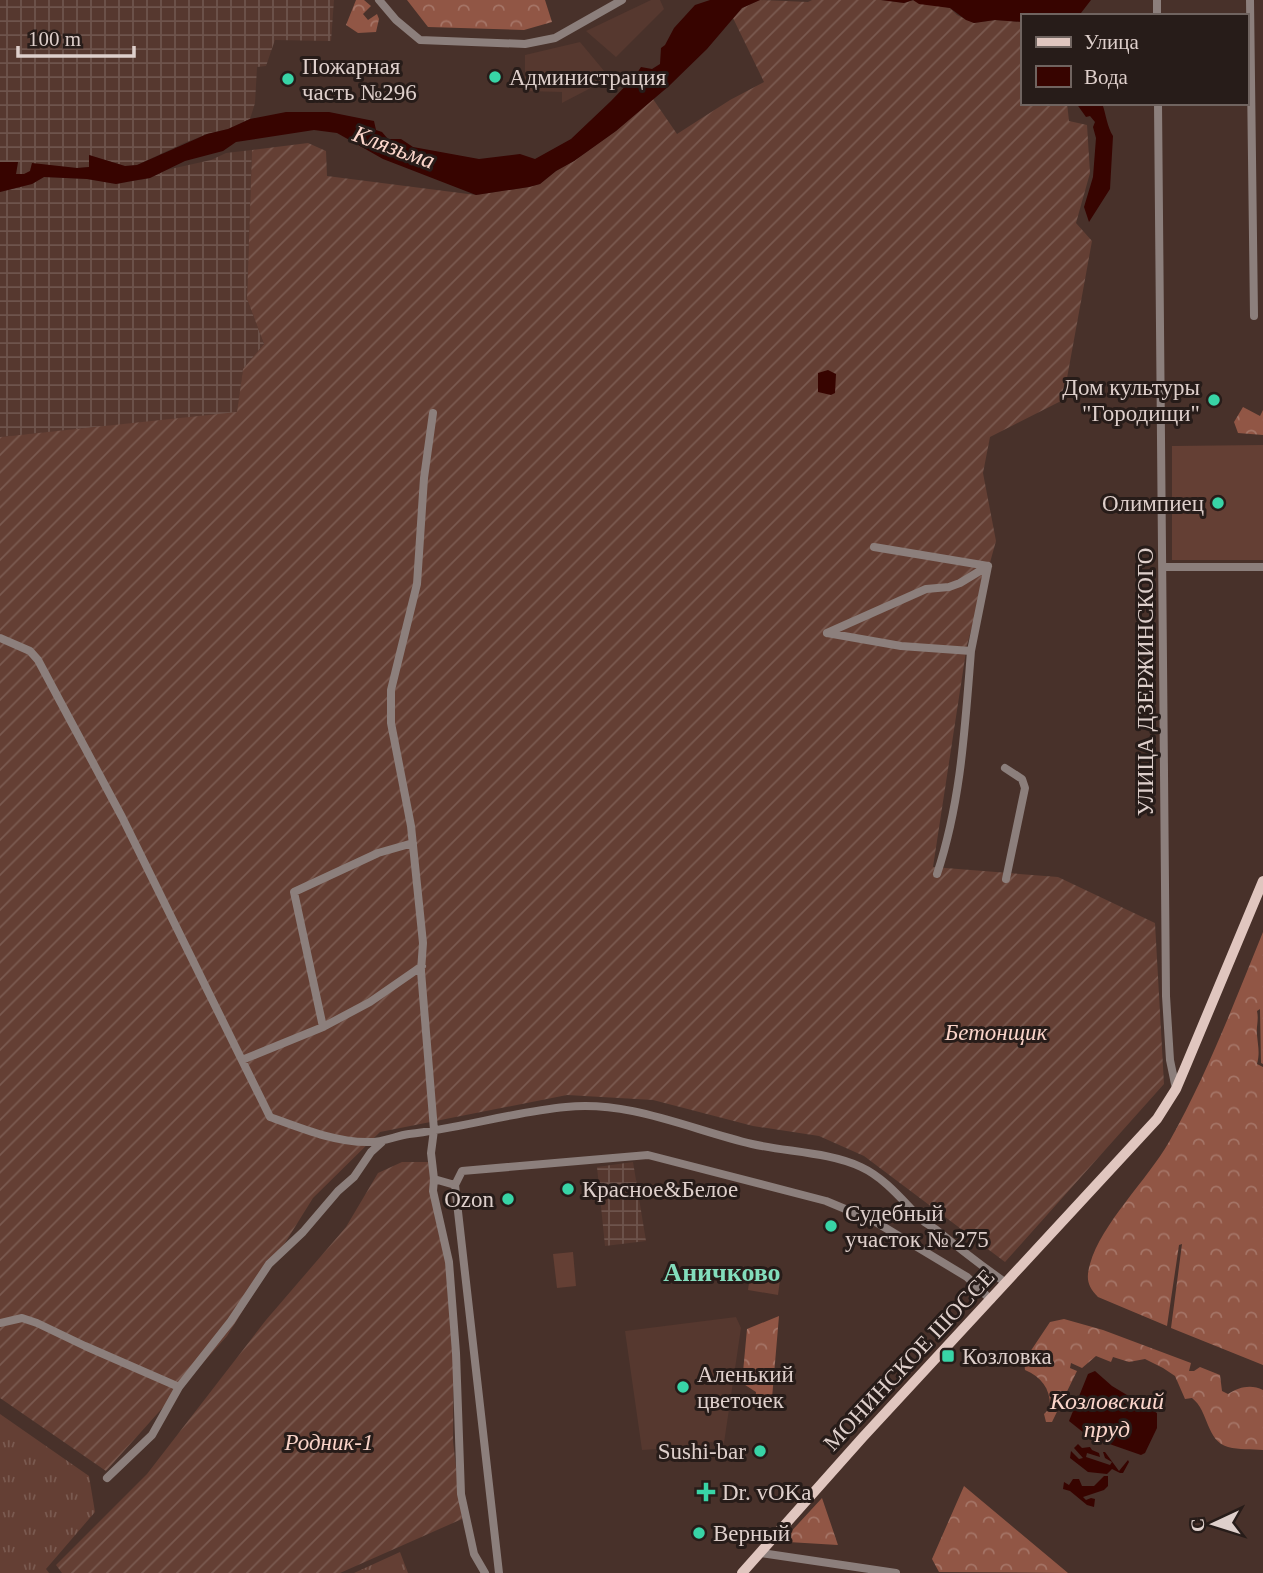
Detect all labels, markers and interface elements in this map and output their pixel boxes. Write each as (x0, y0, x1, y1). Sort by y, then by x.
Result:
scale bar (18, 14, 133, 58)
legend (1021, 14, 1249, 105)
text: 100 m (28, 27, 81, 51)
text: Улица (1084, 30, 1139, 54)
place label: Пожарная часть №296 (302, 54, 417, 105)
place label: Администрация (509, 65, 667, 90)
text: Вода (1084, 65, 1129, 89)
marker: Администрация (487, 69, 503, 85)
marker: Пожарная часть №296 (280, 71, 296, 87)
water label: Клязьма (349, 120, 438, 174)
place label: Дом культуры "Городищи" (1062, 375, 1200, 426)
marker: Дом культуры "Городищи" (1206, 392, 1222, 408)
place label: Олимпиец (1102, 491, 1204, 516)
marker: Олимпиец (1210, 495, 1226, 511)
street label: УЛИЦА ДЗЕРЖИНСКОГО (1133, 548, 1158, 816)
park label: Бетонщик (944, 1020, 1048, 1045)
place label: Красное&Белое (582, 1177, 738, 1202)
marker: Красное&Белое (560, 1181, 576, 1197)
place label: Ozon (444, 1187, 494, 1212)
marker: Ozon (500, 1191, 516, 1207)
place label: Судебный участок № 275 (845, 1201, 989, 1252)
marker: Судебный участок № 275 (823, 1218, 839, 1234)
district label: Аничково (663, 1258, 781, 1287)
street label: МОНИНСКОЕ ШОССЕ (819, 1264, 999, 1456)
place label: Козловка (962, 1344, 1052, 1369)
marker: Козловка (940, 1348, 956, 1364)
place label: Аленький цветочек (697, 1362, 794, 1413)
marker: Аленький цветочек (675, 1379, 691, 1395)
water label: Козловский пруд (1049, 1388, 1164, 1442)
park label: Родник-1 (284, 1430, 373, 1455)
place label: Sushi-bar (658, 1439, 746, 1464)
marker: Sushi-bar (752, 1443, 768, 1459)
place label: Dr. vOKa (722, 1480, 811, 1505)
marker: Dr. vOKa (696, 1482, 716, 1502)
north arrow (1179, 1489, 1249, 1559)
text: С (1187, 1518, 1208, 1533)
place label: Верный (713, 1521, 790, 1546)
marker: Верный (691, 1525, 707, 1541)

